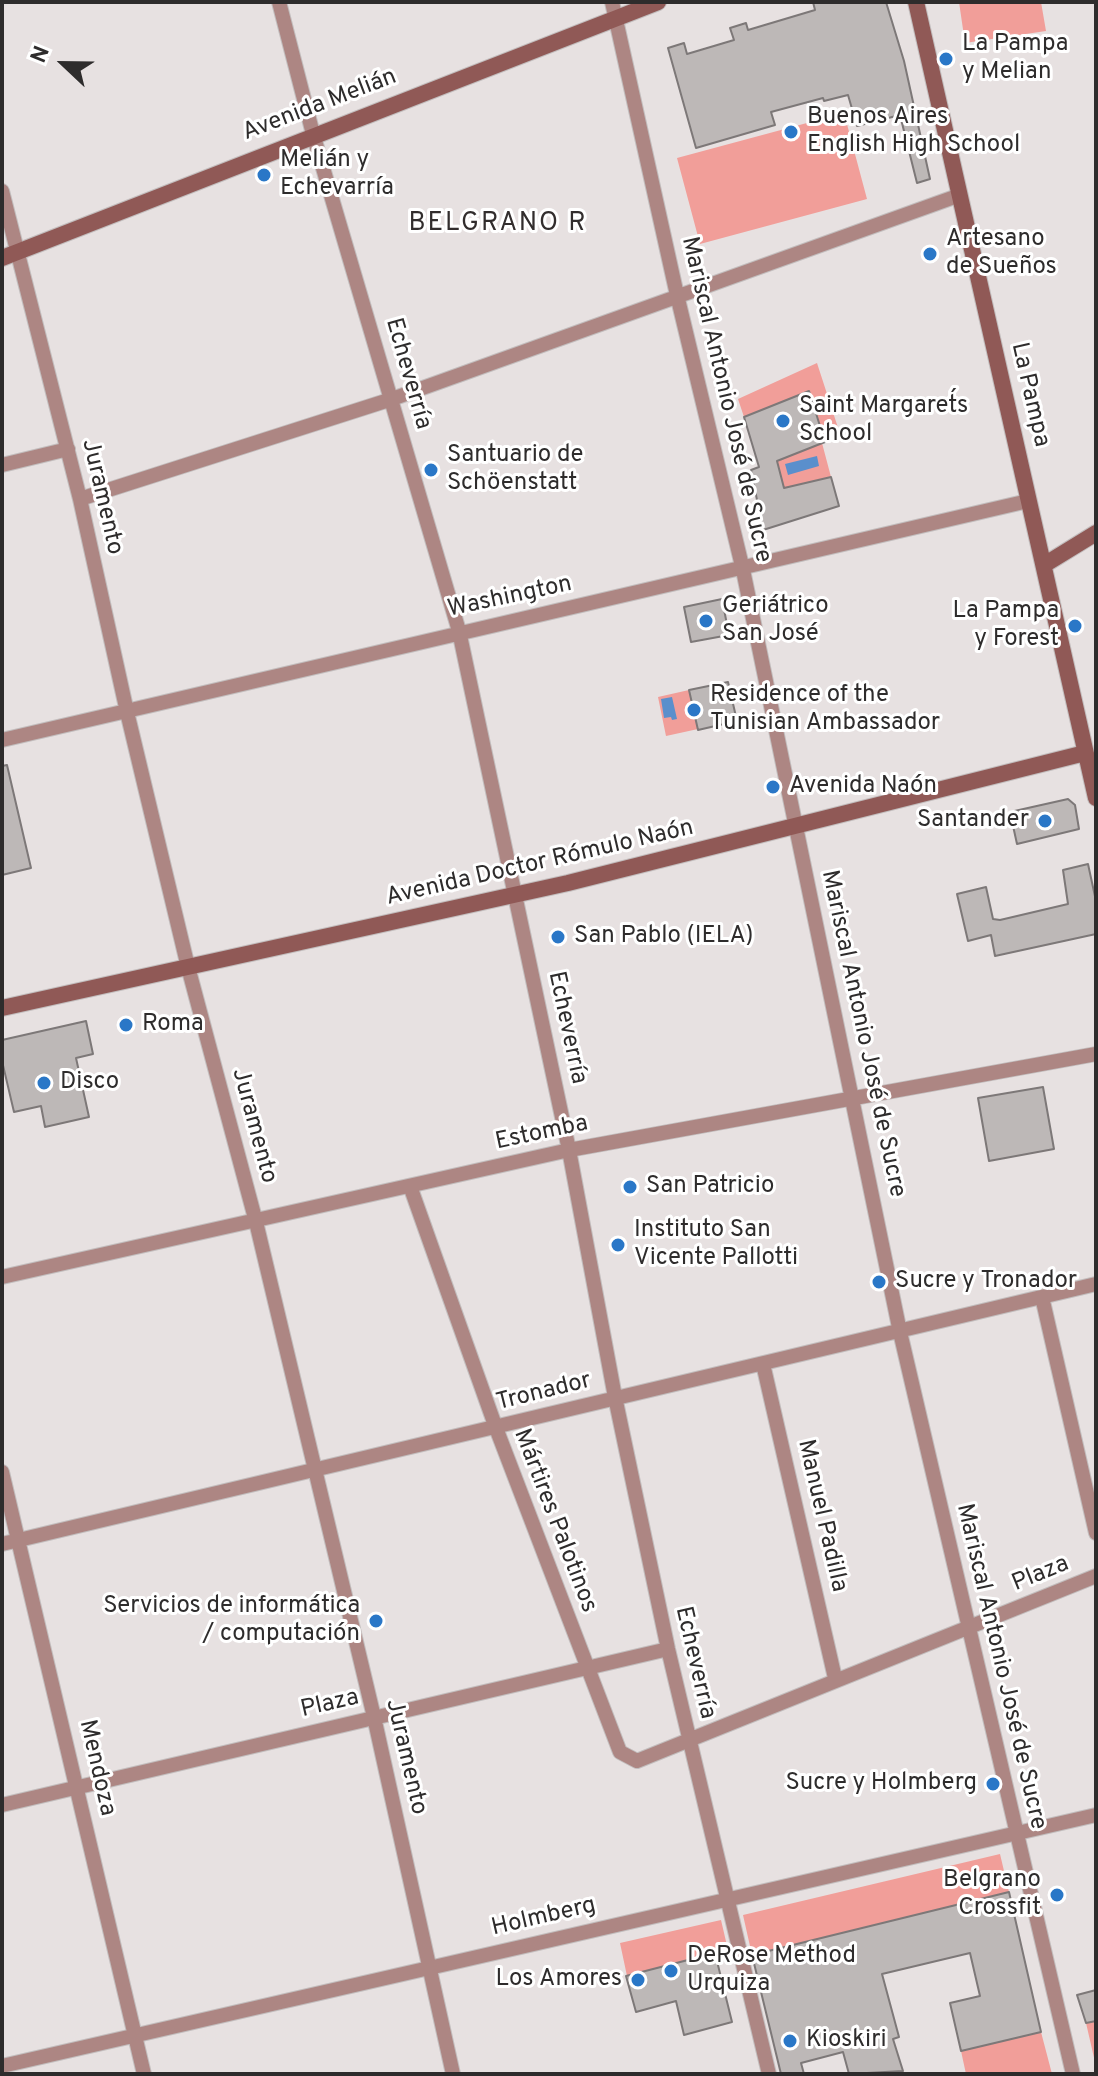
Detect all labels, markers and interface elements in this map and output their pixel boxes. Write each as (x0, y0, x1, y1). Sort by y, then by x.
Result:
north arrow (24, 24, 104, 104)
place label: La Pampa y Melian (962, 31, 1068, 87)
text: N (26, 42, 57, 67)
marker: La Pampa y Melian (937, 50, 955, 68)
street label: Avenida Melián (239, 63, 401, 149)
place label: Buenos Aires English High School (807, 104, 1020, 160)
marker: Buenos Aires English High School (782, 123, 800, 141)
place label: Melián y Echevarría (280, 147, 394, 203)
marker: Melián y Echevarría (255, 166, 273, 184)
district label: BELGRANO R (409, 209, 587, 241)
place label: Artesano de Sueños (946, 226, 1057, 282)
street label: Mariscal Antonio José de Sucre (673, 234, 777, 566)
marker: Artesano de Sueños (921, 245, 939, 263)
street label: Echeverría (377, 315, 437, 433)
street label: La Pampa (1003, 340, 1055, 450)
place label: Saint Margaret´s School (799, 393, 968, 449)
marker: Saint Margaret´s School (774, 412, 792, 430)
street label: Juramento (74, 436, 128, 558)
place label: Santuario de Schöenstatt (447, 442, 583, 498)
marker: Santuario de Schöenstatt (422, 461, 440, 479)
street label: Washington (445, 571, 575, 625)
place label: Geriátrico San José (722, 593, 829, 649)
place label: La Pampa y Forest (953, 598, 1059, 654)
marker: Geriátrico San José (697, 612, 715, 630)
marker: La Pampa y Forest (1066, 617, 1084, 635)
place label: Residence of the Tunisian Ambassador (710, 682, 940, 738)
marker: Residence of the Tunisian Ambassador (685, 701, 703, 719)
place label: Avenida Naón (789, 773, 937, 801)
marker: Avenida Naón (764, 778, 782, 796)
place label: Santander (917, 807, 1029, 835)
marker: Santander (1036, 812, 1054, 830)
street label: Avenida Doctor Rómulo Naón (383, 815, 697, 913)
street label: Mariscal Antonio José de Sucre (813, 868, 911, 1200)
place label: San Pablo (IELA) (574, 923, 754, 951)
marker: San Pablo (IELA) (549, 928, 567, 946)
street label: Echeverría (540, 969, 592, 1087)
place label: Roma (142, 1011, 204, 1039)
marker: Roma (117, 1016, 135, 1034)
street label: Juramento (224, 1065, 282, 1187)
place label: Disco (60, 1069, 119, 1097)
marker: Disco (35, 1074, 53, 1092)
street label: Estomba (493, 1110, 591, 1158)
place label: San Patricio (646, 1173, 774, 1201)
marker: San Patricio (621, 1178, 639, 1196)
place label: Instituto San Vicente Pallotti (634, 1217, 798, 1273)
marker: Instituto San Vicente Pallotti (609, 1236, 627, 1254)
place label: Sucre y Tronador (895, 1268, 1077, 1296)
marker: Sucre y Tronador (870, 1273, 888, 1291)
street label: Tronador (494, 1367, 594, 1419)
street label: Mártires Palotinos (506, 1425, 602, 1617)
street label: Manuel Padilla (789, 1437, 853, 1595)
street label: Mariscal Antonio José de Sucre (948, 1501, 1052, 1833)
street label: Plaza (1008, 1551, 1074, 1599)
place label: Servicios de informática / computación (103, 1593, 360, 1649)
street label: Echeverría (667, 1604, 721, 1722)
marker: Servicios de informática / computación (367, 1612, 385, 1630)
street label: Plaza (298, 1684, 362, 1726)
street label: Juramento (378, 1696, 432, 1818)
street label: Mendoza (71, 1717, 121, 1819)
place label: Sucre y Holmberg (785, 1770, 977, 1798)
marker: Sucre y Holmberg (984, 1775, 1002, 1793)
place label: Belgrano Crossfit (943, 1867, 1041, 1923)
marker: Belgrano Crossfit (1048, 1886, 1066, 1904)
street label: Holmberg (489, 1892, 599, 1944)
place label: DeRose Method Urquiza (687, 1943, 856, 1999)
marker: DeRose Method Urquiza (662, 1962, 680, 1980)
place label: Los Amores (496, 1966, 622, 1994)
marker: Los Amores (629, 1971, 647, 1989)
place label: Kioskiri (806, 2027, 886, 2055)
marker: Kioskiri (781, 2032, 799, 2050)

